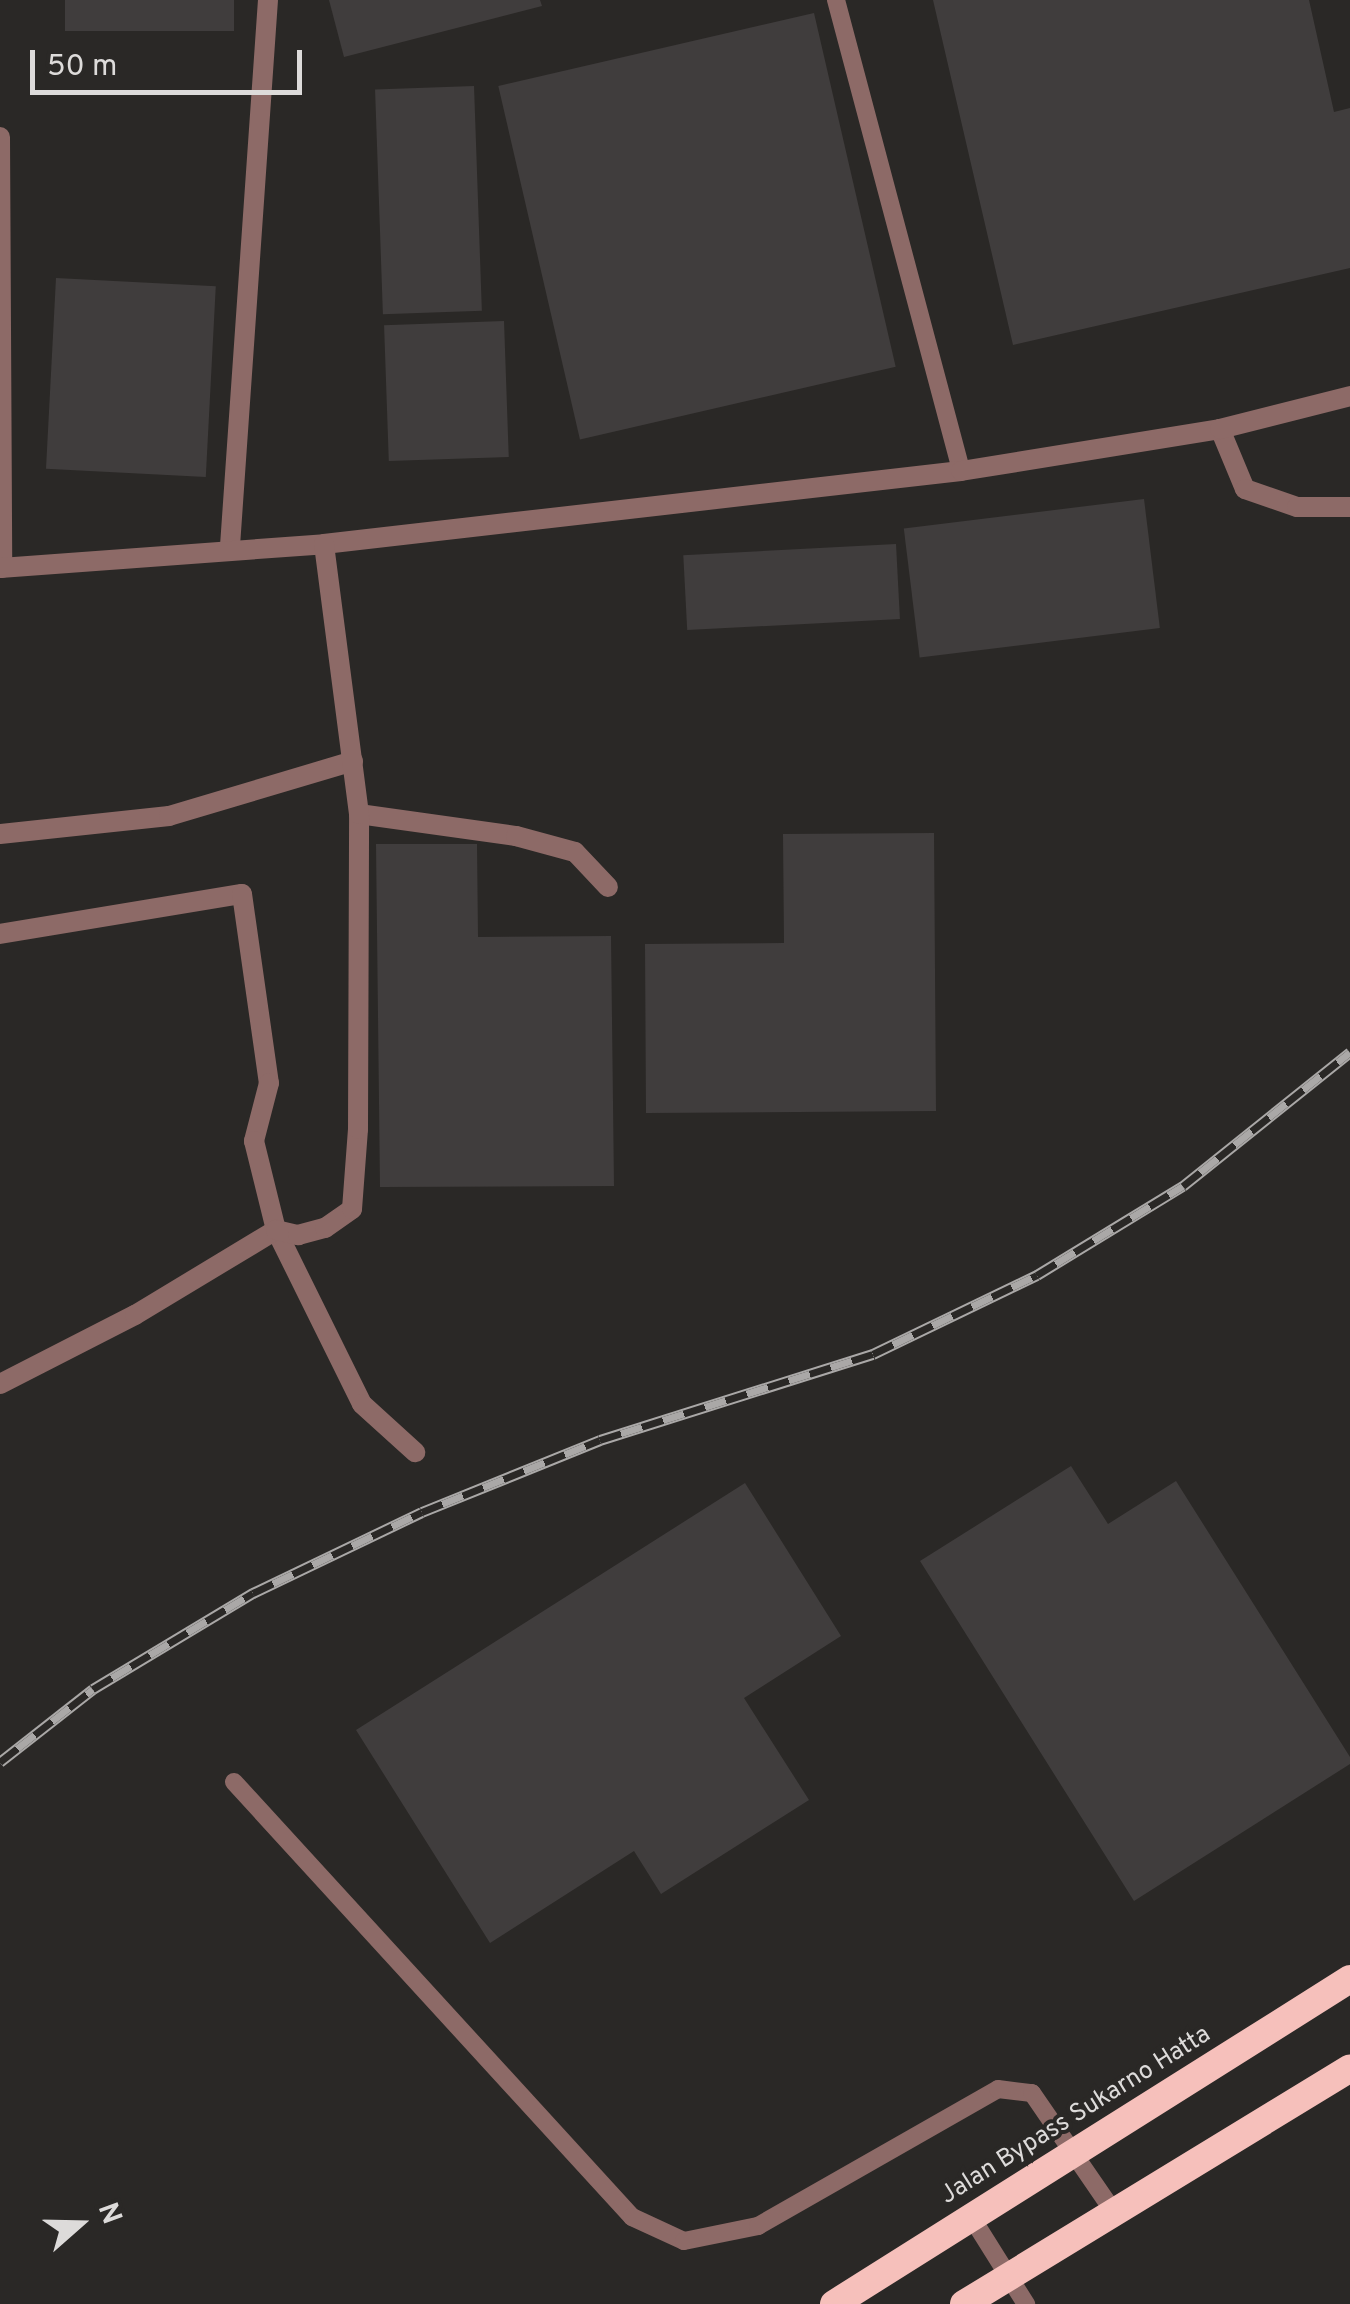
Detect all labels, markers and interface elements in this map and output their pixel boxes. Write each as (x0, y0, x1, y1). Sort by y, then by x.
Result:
scale bar (35, 30, 308, 92)
text: 50 m (47, 49, 117, 86)
street label: Jalan Bypass Sukarno Hatta (935, 2020, 1217, 2212)
north arrow (30, 2174, 130, 2274)
text: N (88, 2198, 129, 2229)

